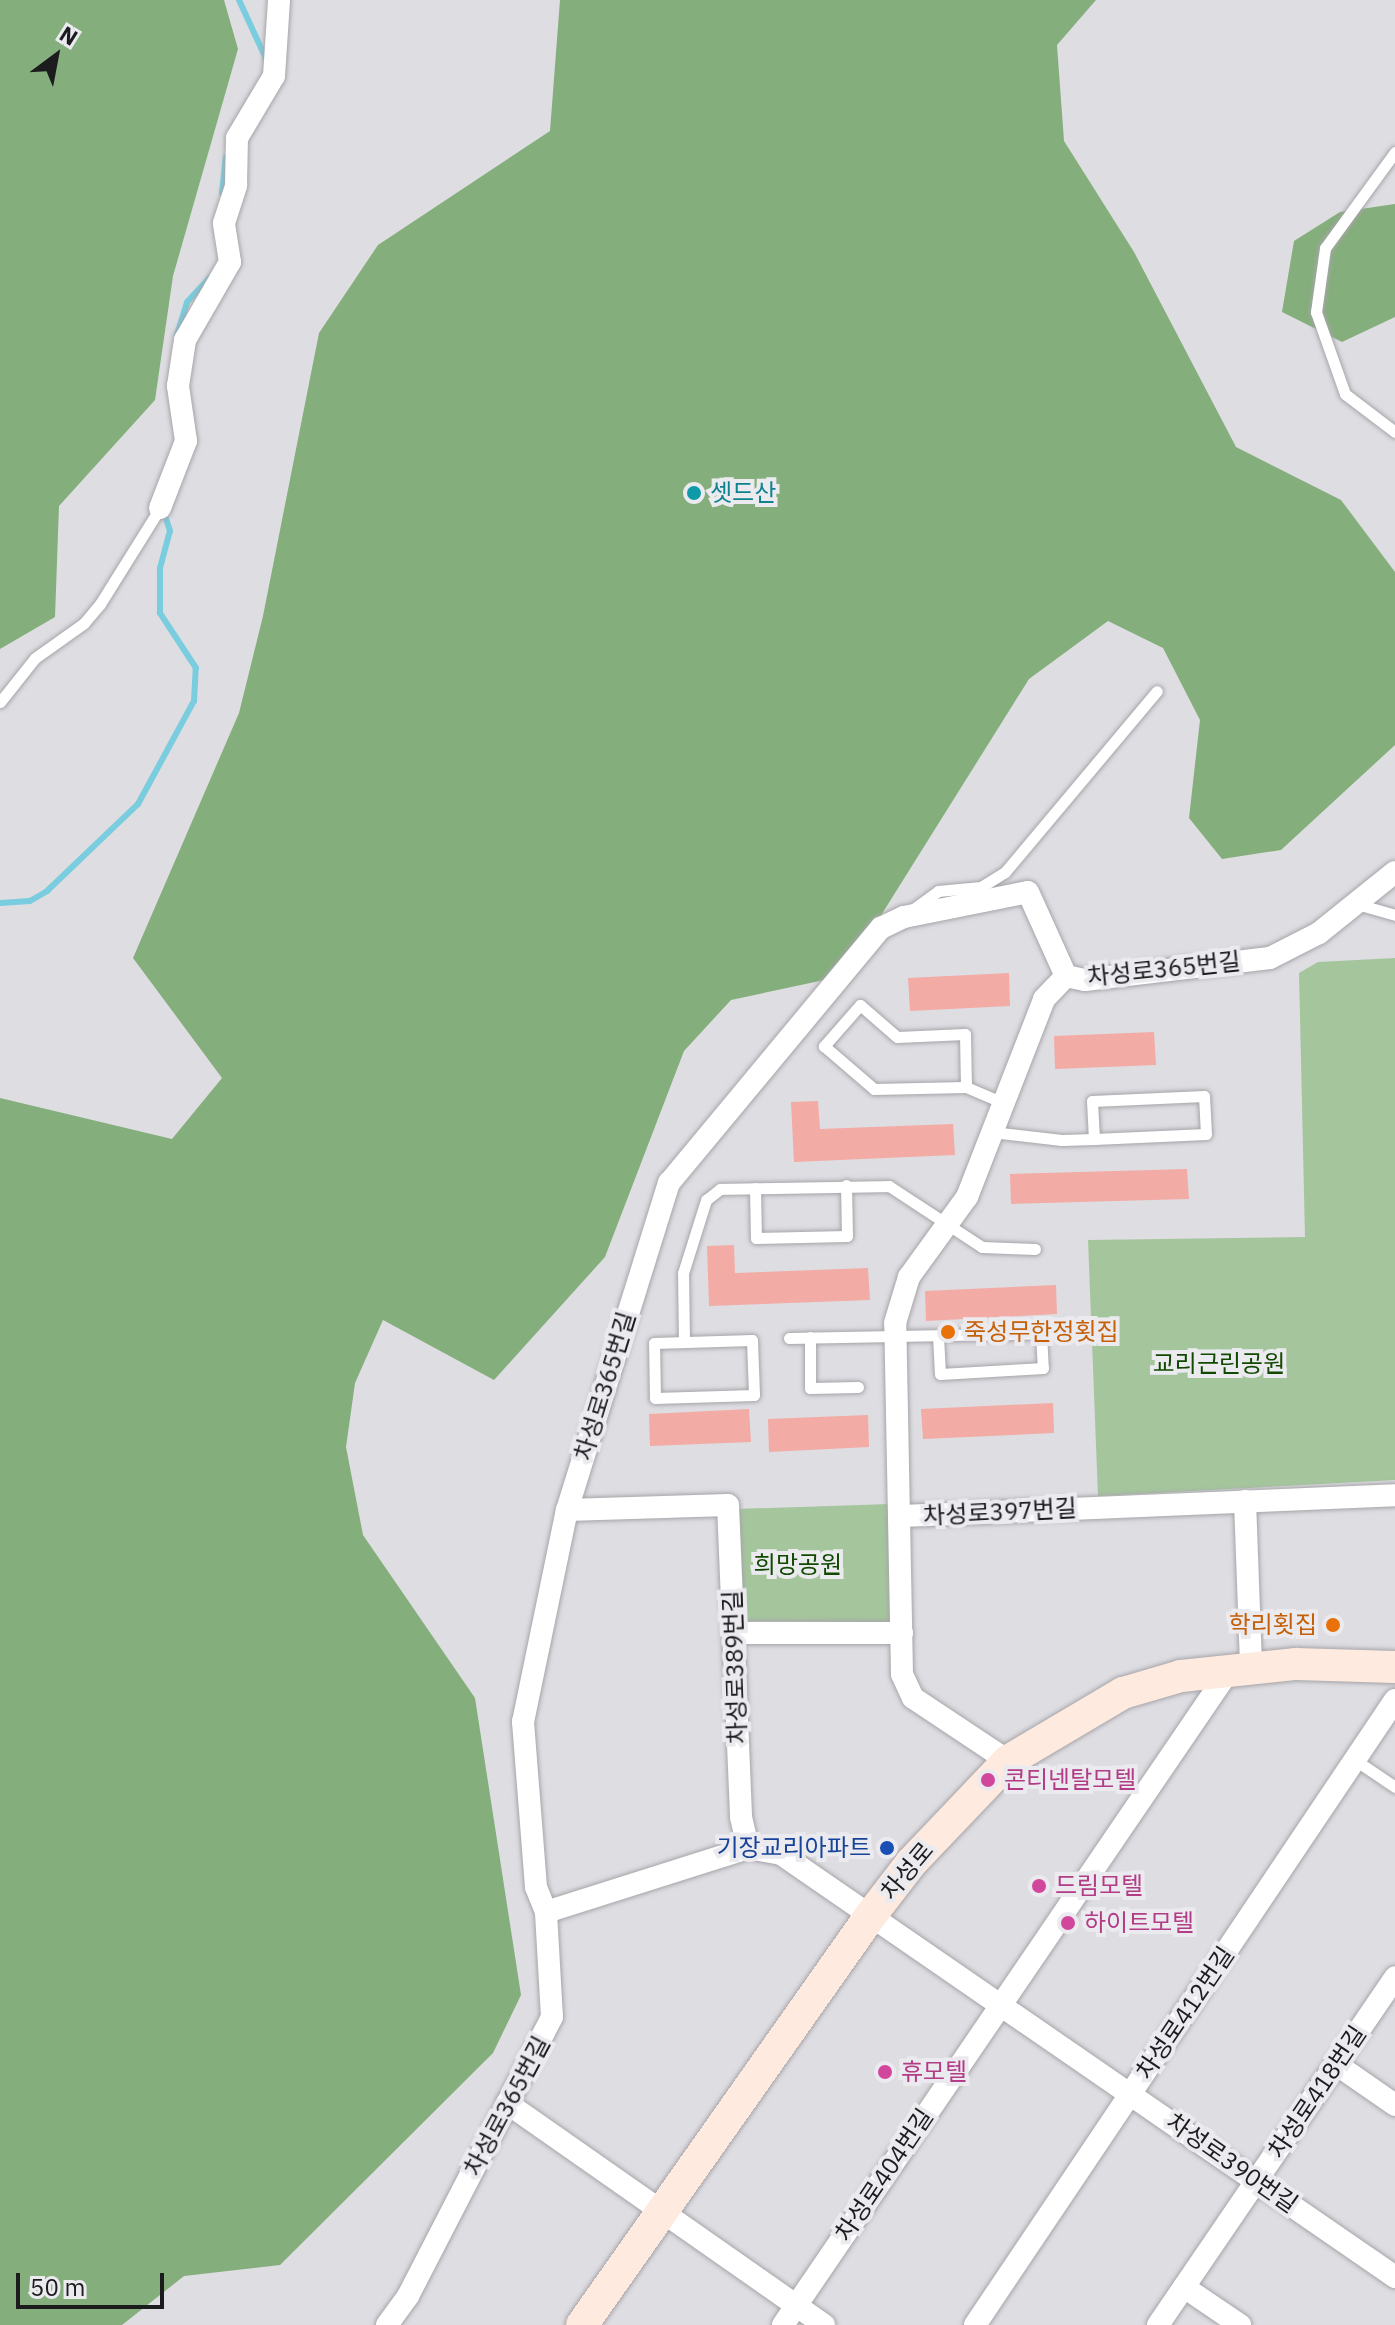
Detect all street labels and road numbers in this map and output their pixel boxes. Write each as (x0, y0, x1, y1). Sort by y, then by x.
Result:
street label: 차성로365번길 (1086, 947, 1242, 991)
street label: 차성로365번길 (569, 1308, 641, 1464)
street label: 차성로397번길 (923, 1494, 1077, 1530)
street label: 차성로389번길 (718, 1590, 752, 1744)
street label: 차성로 (875, 1836, 939, 1906)
street label: 차성로412번길 (1130, 1941, 1240, 2085)
street label: 차성로418번길 (1262, 2020, 1372, 2164)
street label: 차성로365번길 (458, 2031, 556, 2181)
street label: 차성로404번길 (829, 2103, 939, 2247)
street label: 차성로390번길 (1161, 2107, 1303, 2219)

